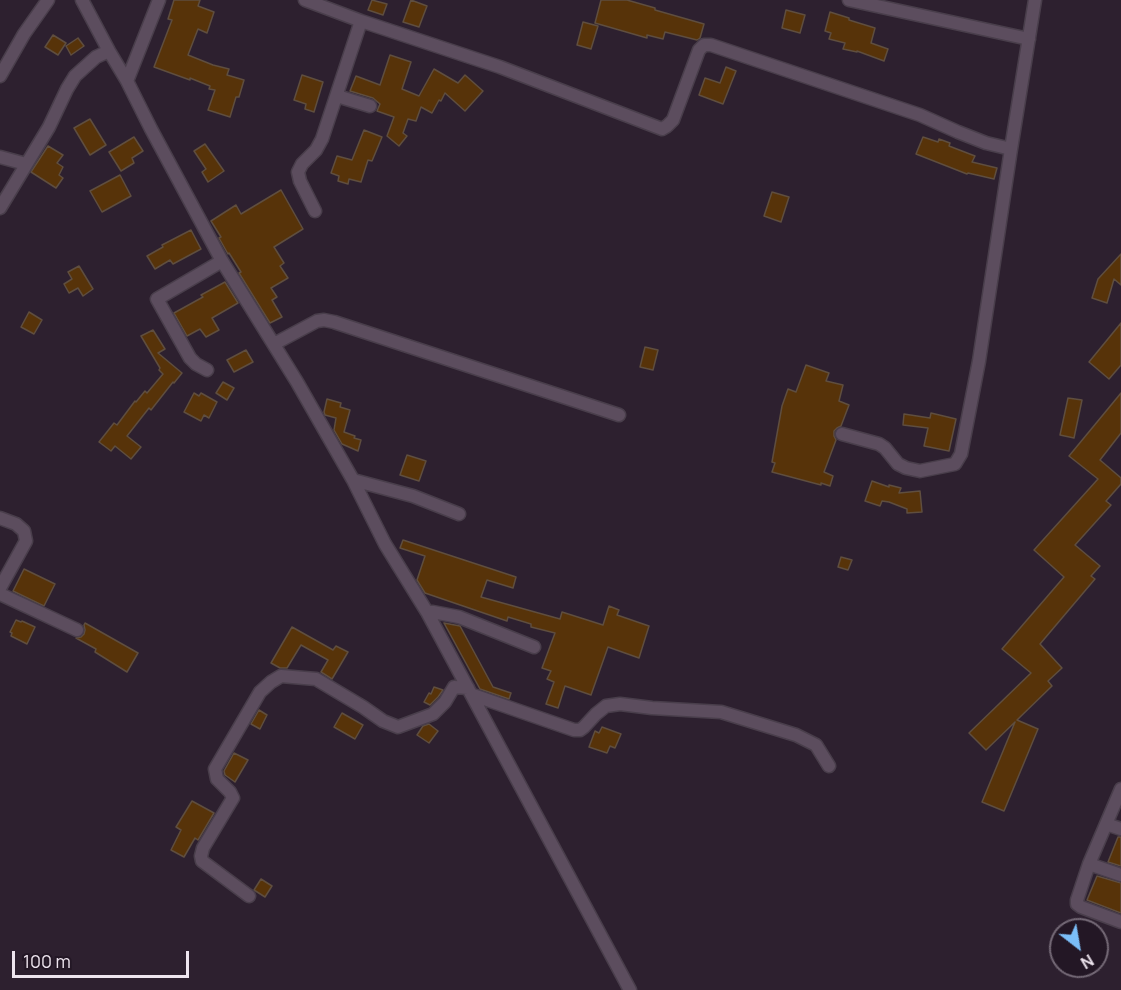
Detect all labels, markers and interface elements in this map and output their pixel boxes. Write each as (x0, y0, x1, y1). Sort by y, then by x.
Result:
north arrow (1049, 918, 1109, 978)
scale bar (15, 939, 192, 977)
text: 100 m (23, 949, 71, 973)
text: N (1077, 949, 1098, 974)

